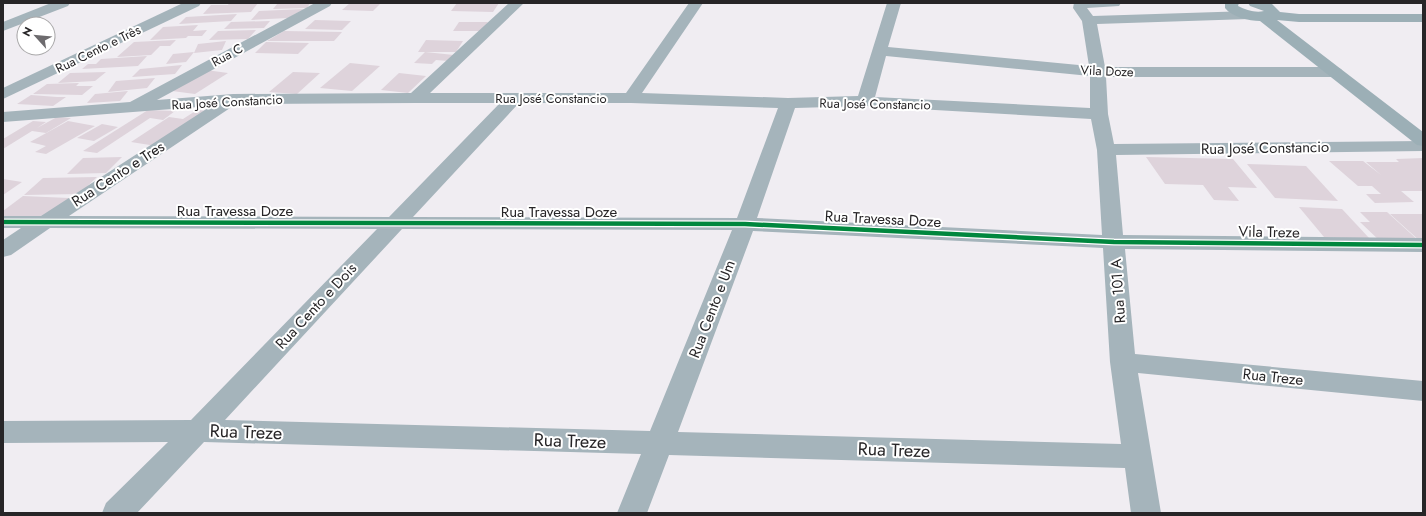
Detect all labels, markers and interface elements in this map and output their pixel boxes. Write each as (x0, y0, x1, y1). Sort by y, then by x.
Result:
north arrow (16, 16, 56, 56)
street label: Rua Cento e Três (52, 20, 144, 78)
text: N (18, 24, 36, 39)
street label: Rua C (208, 39, 246, 71)
street label: Vila Doze (1080, 61, 1134, 81)
street label: Rua José Constancio (495, 89, 607, 108)
street label: Rua José Constancio (171, 90, 283, 114)
street label: Rua José Constancio (819, 94, 931, 114)
street label: Rua Cento e Tres (67, 136, 169, 212)
street label: Rua José Constancio (1201, 136, 1329, 160)
street label: Rua Travessa Doze (177, 200, 294, 222)
street label: Rua Travessa Doze (501, 201, 618, 223)
street label: Rua Travessa Doze (824, 205, 942, 233)
street label: Vila Treze (1238, 220, 1300, 244)
street label: Rua Cento e Um (683, 257, 741, 361)
street label: Rua Cento e Dois (270, 258, 362, 354)
street label: Rua 101 A (1105, 258, 1131, 324)
street label: Rua Treze (1242, 363, 1305, 391)
street label: Rua Treze (209, 418, 283, 446)
street label: Rua Treze (533, 427, 607, 455)
street label: Rua Treze (857, 436, 931, 464)

